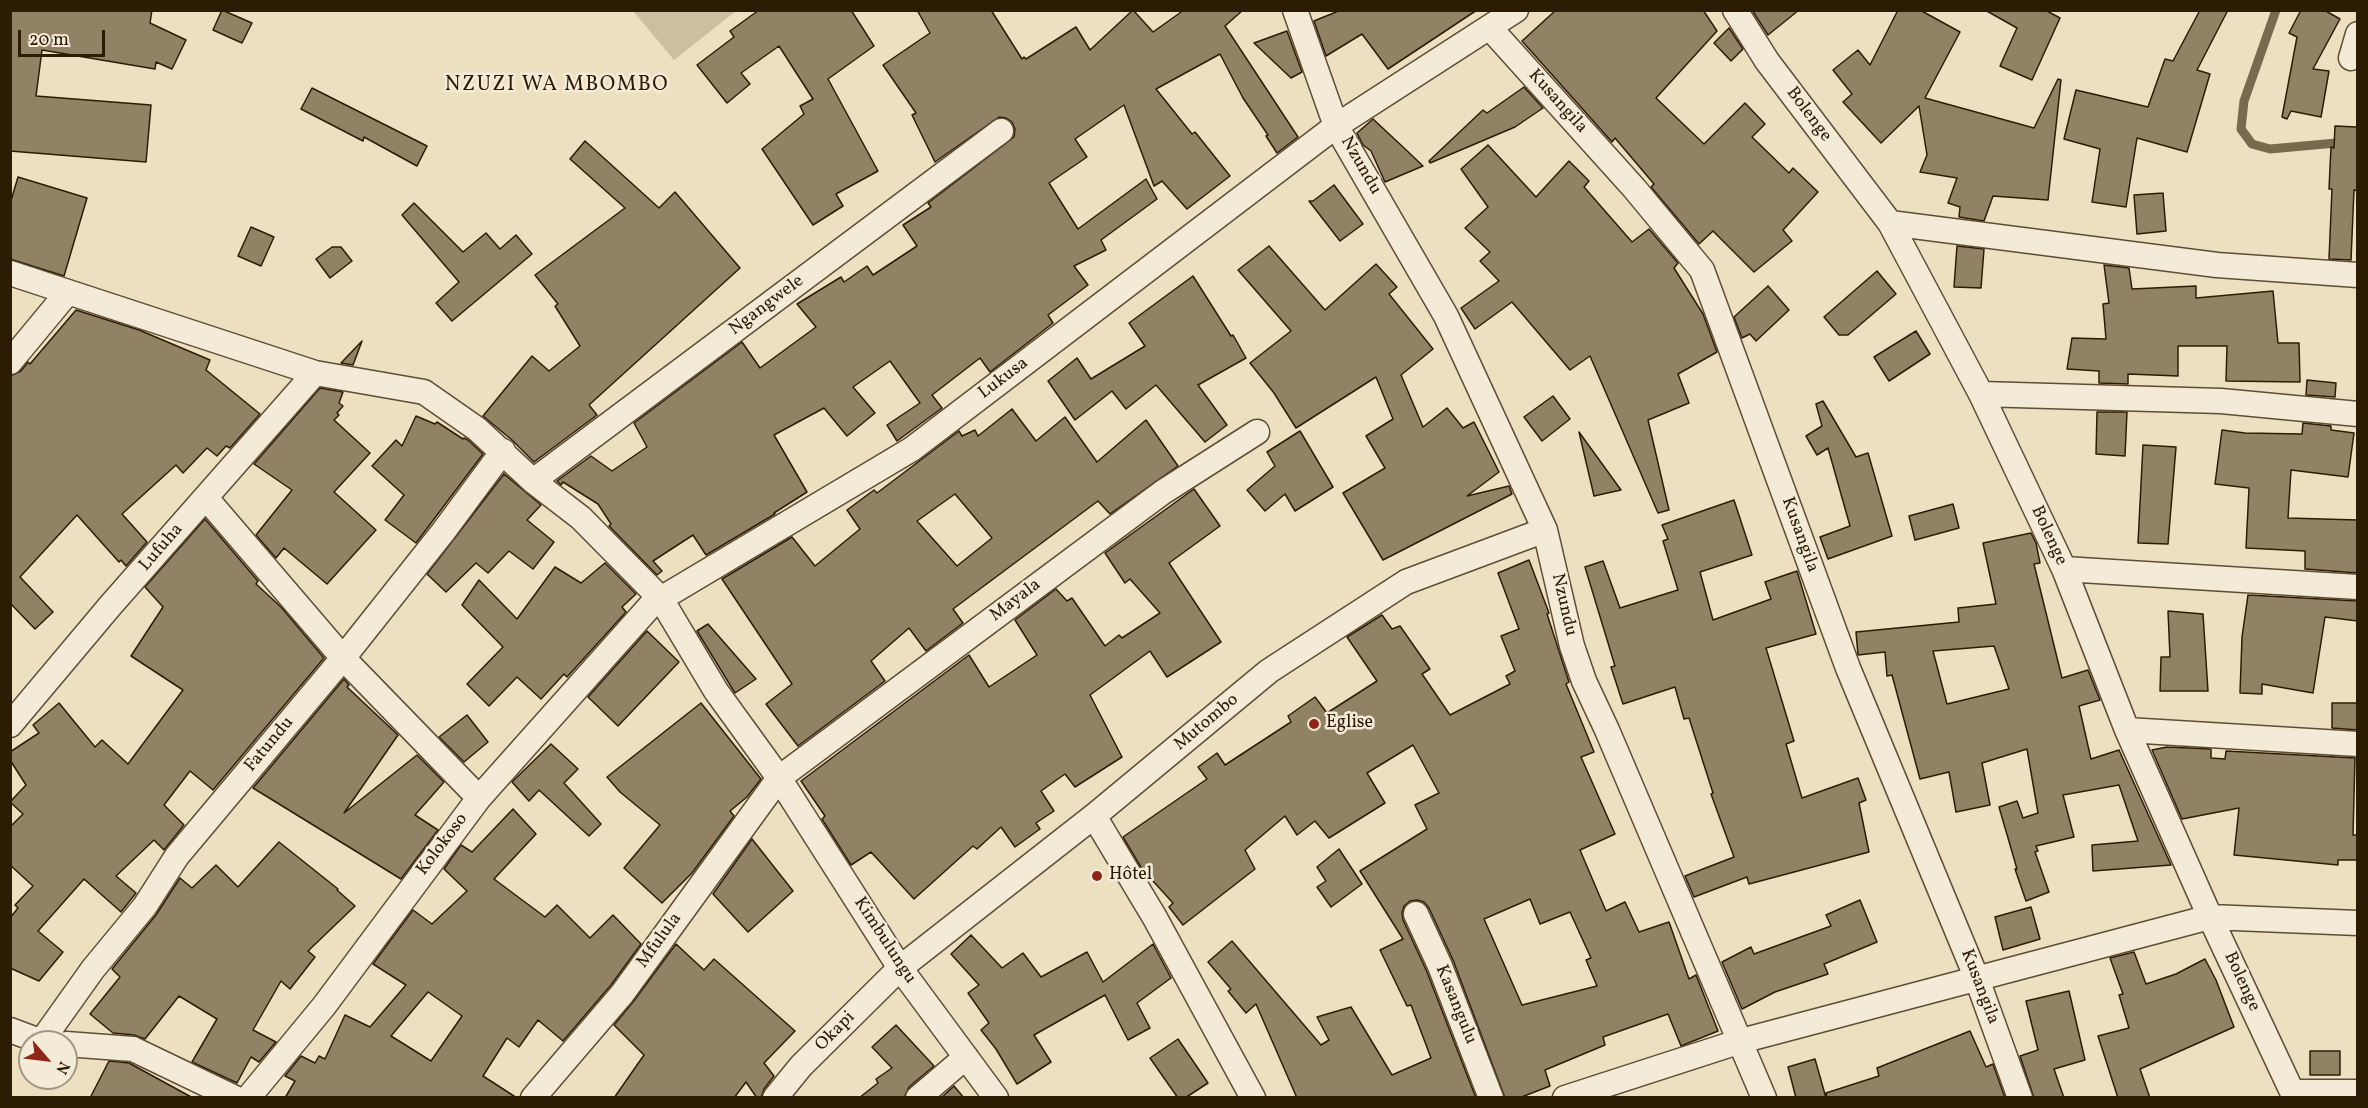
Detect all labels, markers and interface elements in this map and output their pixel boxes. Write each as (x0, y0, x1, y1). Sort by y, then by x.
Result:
scale bar (21, 18, 108, 56)
text: 20 m (29, 28, 69, 53)
street label: Kusangila (1523, 66, 1591, 138)
district label: NZUZI WA MBOMBO (445, 73, 669, 99)
street label: Bolenge (1780, 83, 1836, 147)
street label: Nzundu (1335, 133, 1385, 199)
street label: Ngangwele (725, 271, 809, 341)
street label: Lukusa (975, 353, 1033, 405)
street label: Kusangila (1775, 494, 1823, 576)
street label: Bolenge (2025, 503, 2071, 569)
street label: Lufuha (135, 520, 189, 576)
street label: Nzundu (1545, 572, 1581, 638)
street label: Mayala (986, 575, 1046, 627)
street label: Mutombo (1170, 690, 1244, 756)
street label: Fatundu (241, 713, 299, 777)
place label: Eglise (1326, 713, 1373, 735)
marker: Eglise (1307, 717, 1321, 731)
street label: Kolokoso (413, 810, 473, 880)
place label: Hôtel (1109, 865, 1152, 887)
marker: Hôtel (1090, 869, 1104, 883)
street label: Kimbulungu (848, 894, 920, 988)
street label: Mfulula (633, 909, 687, 973)
street label: Kusangila (1955, 946, 2003, 1028)
street label: Bolenge (2218, 949, 2264, 1015)
street label: Kasangulu (1429, 962, 1481, 1048)
street label: Okapi (812, 1008, 860, 1056)
north arrow (18, 1030, 78, 1090)
text: N (50, 1057, 75, 1078)

